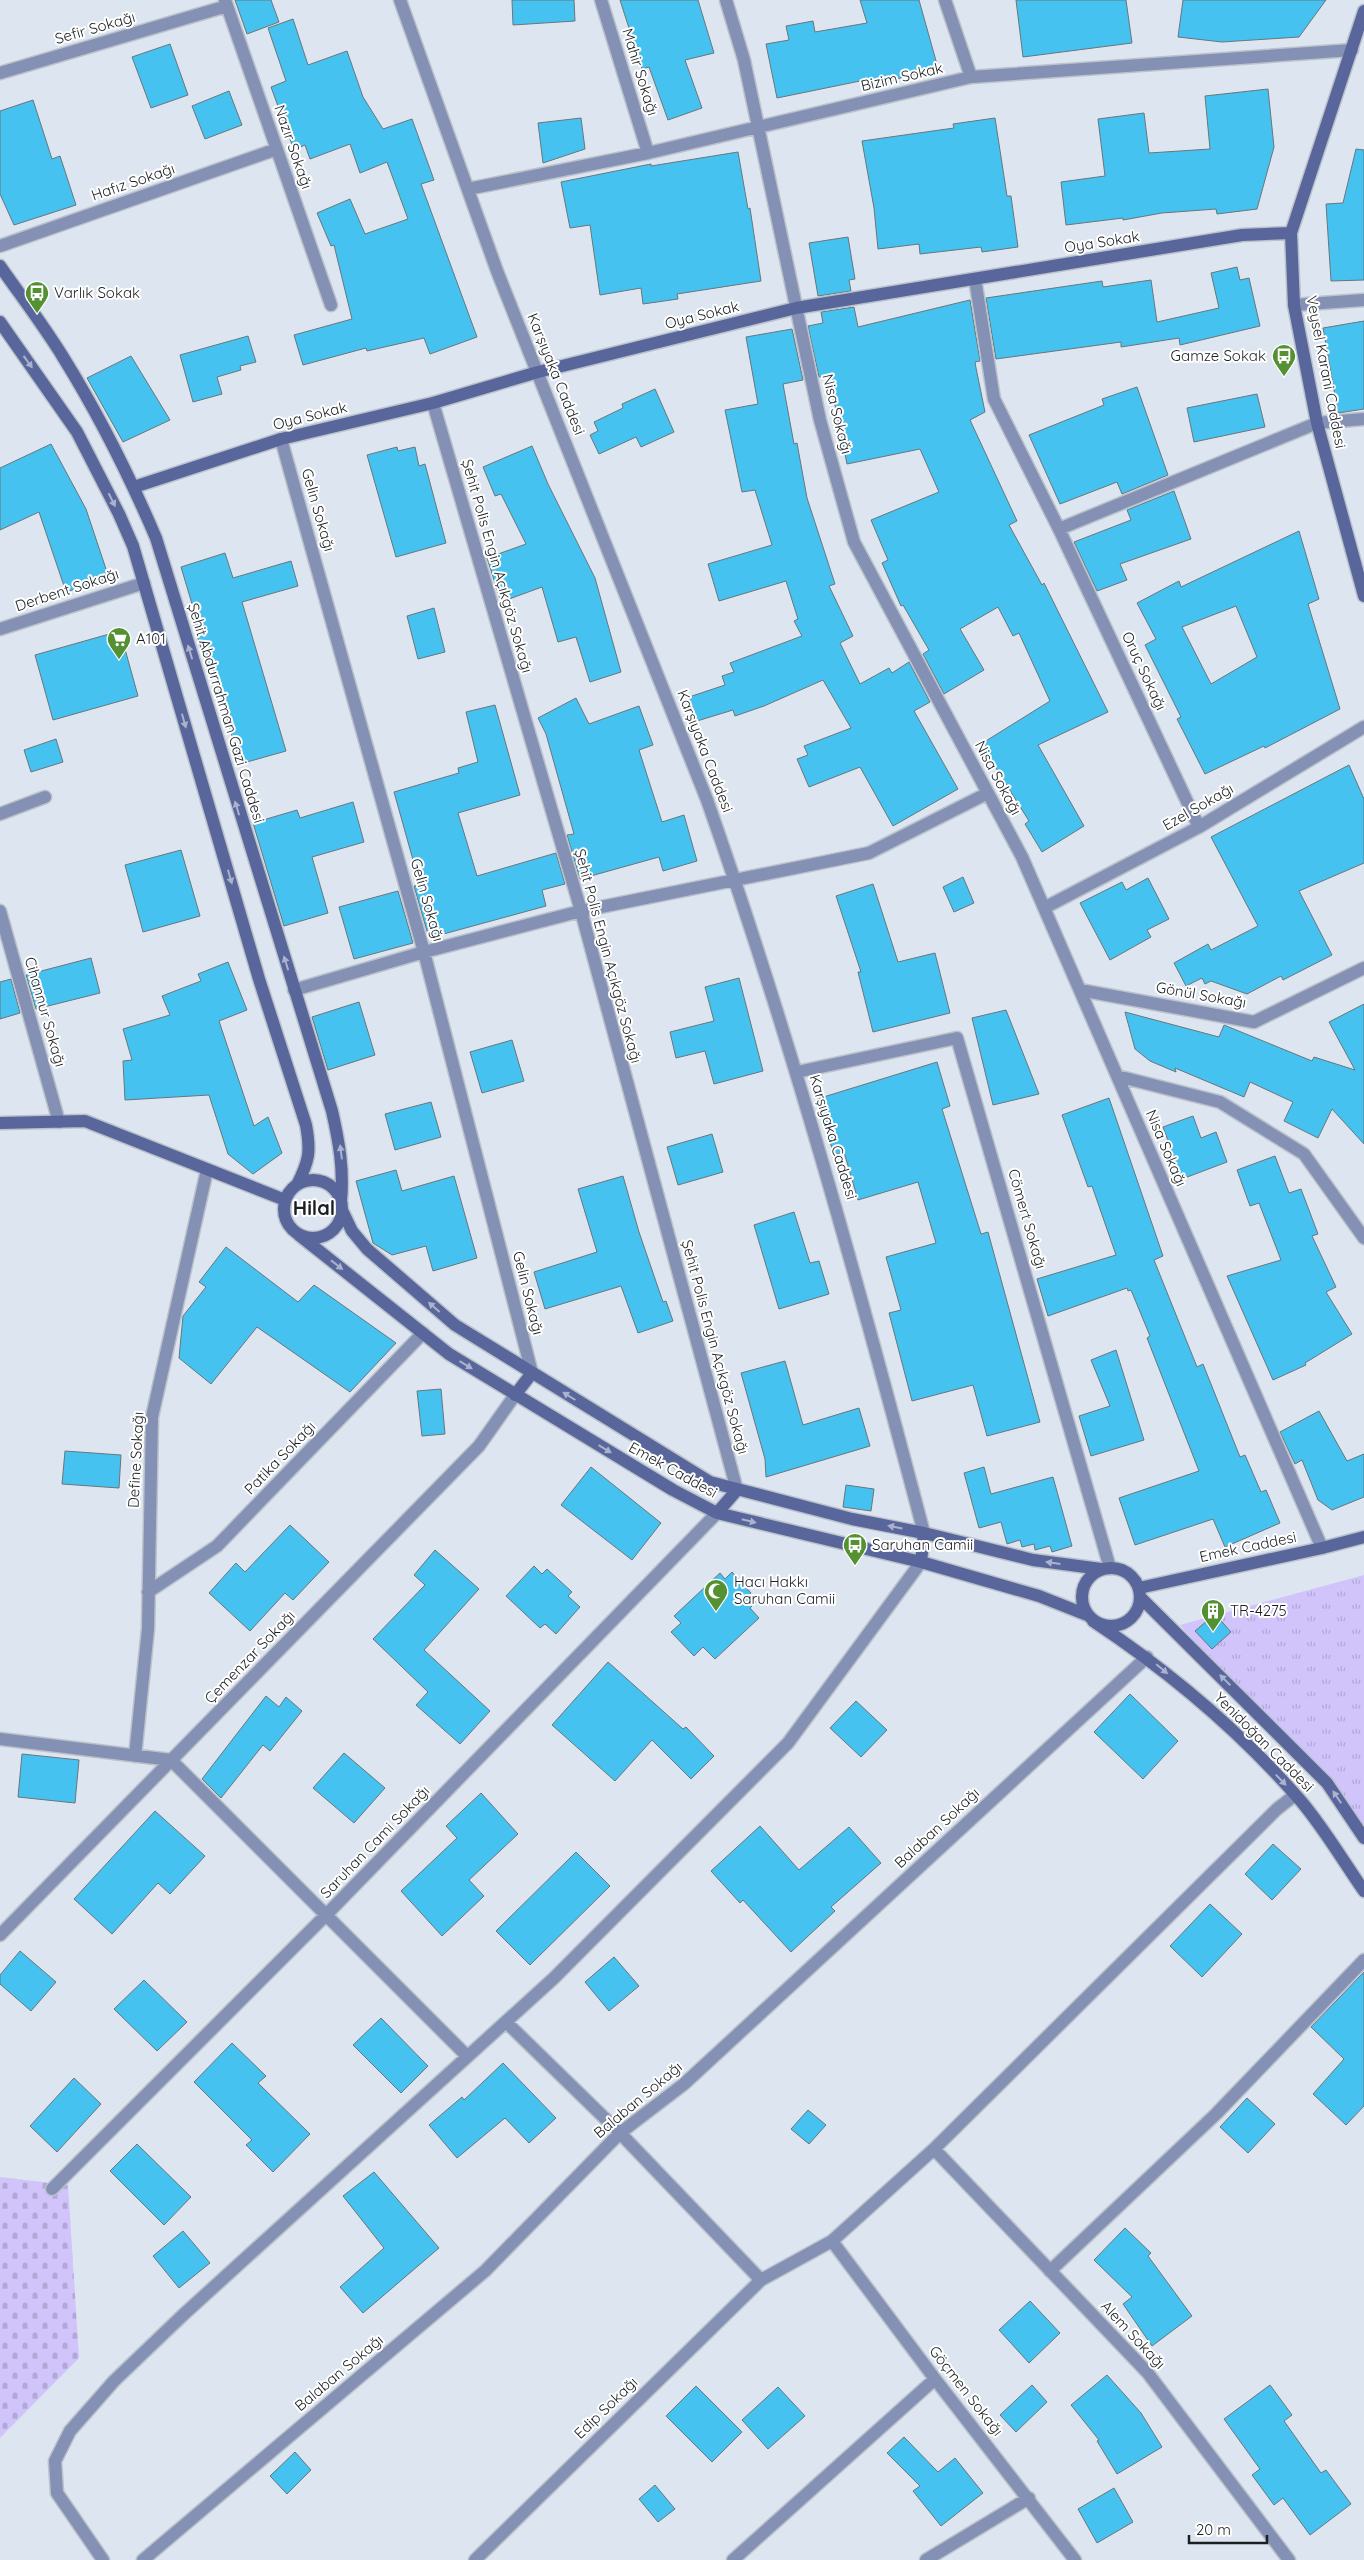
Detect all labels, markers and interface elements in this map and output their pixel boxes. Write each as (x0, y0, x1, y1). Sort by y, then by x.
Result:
street label: Sefir Sokağı (53, 7, 137, 48)
street label: Mahir Sokağı (618, 26, 663, 118)
street label: Bizim Sokak (859, 58, 945, 95)
street label: Nazır Sokağı (270, 102, 317, 191)
street label: Hafız Sokağı (89, 158, 177, 205)
street label: Oya Sokak (1063, 226, 1141, 257)
bus stop icon: Varlık Sokak (24, 280, 50, 314)
place label: Varlık Sokak (54, 283, 140, 302)
street label: Veysel Karani Caddesi (1302, 294, 1351, 450)
street label: Oya Sokak (663, 296, 741, 333)
street label: Karşıyaka Caddesi (523, 310, 590, 438)
bus stop icon: Gamze Sokak (1271, 343, 1297, 377)
place label: Gamze Sokak (1170, 346, 1266, 365)
one-way arrow (23, 355, 33, 368)
street label: Nisa Sokağı (818, 372, 857, 456)
street label: Oya Sokak (271, 397, 349, 434)
street label: Şehit Polis Engin Açıkgöz Sokağı (458, 457, 537, 675)
street label: Gelin Sokağı (298, 466, 339, 554)
one-way arrow (109, 493, 117, 507)
street label: Derbent Sokağı (13, 564, 121, 615)
street label: Şehit Abdurrahman Gazi Caddesi (184, 601, 269, 825)
supermarket icon: A101 (106, 626, 132, 660)
street label: Oruç Sokağı (1118, 628, 1171, 713)
place label: A101 (136, 629, 166, 648)
one-way arrow (186, 645, 194, 660)
street label: Karşıyaka Caddesi (673, 687, 738, 815)
one-way arrow (181, 714, 189, 729)
street label: Nisa Sokağı (971, 737, 1026, 818)
street label: Ezel Sokağı (1159, 779, 1237, 834)
one-way arrow (233, 800, 241, 815)
street label: Şehit Polis Engin Açıkgöz Sokağı (571, 847, 646, 1065)
street label: Gelin Sokağı (407, 856, 448, 944)
one-way arrow (226, 870, 234, 885)
street label: Cihannur Sokağı (21, 955, 70, 1069)
one-way arrow (281, 955, 289, 970)
street label: Gönül Sokağı (1154, 977, 1248, 1012)
street label: Karşıyaka Caddesi (805, 1072, 862, 1202)
street label: Nisa Sokağı (1142, 1107, 1191, 1189)
one-way arrow (337, 1144, 345, 1160)
street label: Cömert Sokağı (1004, 1167, 1051, 1271)
district label: Hilal (293, 1195, 335, 1220)
street label: Şehit Polis Engin Açıkgöz Sokağı (678, 1238, 753, 1456)
street label: Gelin Sokağı (509, 1249, 548, 1337)
one-way arrow (331, 1260, 344, 1271)
one-way arrow (428, 1301, 441, 1312)
one-way arrow (459, 1360, 472, 1369)
one-way arrow (563, 1391, 576, 1401)
street label: Define Sokağı (123, 1411, 148, 1509)
street label: Patika Sokağı (240, 1417, 319, 1498)
street label: Emek Caddesi (626, 1437, 721, 1502)
one-way arrow (598, 1445, 611, 1454)
one-way arrow (742, 1517, 757, 1525)
one-way arrow (887, 1523, 902, 1531)
street label: Emek Caddesi (1198, 1527, 1298, 1566)
bus stop icon: Saruhan Camii (842, 1532, 868, 1566)
place label: Saruhan Camii (872, 1535, 973, 1554)
one-way arrow (1045, 1558, 1061, 1566)
place label: Hacı Hakkı Saruhan Camii (734, 1572, 835, 1608)
mosque icon: Hacı Hakkı Saruhan Camii (703, 1578, 729, 1612)
building icon: TR-4275 (1200, 1598, 1226, 1632)
place label: TR-4275 (1230, 1601, 1287, 1620)
street label: Çemenzar Sokağı (200, 1606, 299, 1707)
one-way arrow (1155, 1664, 1168, 1675)
one-way arrow (1219, 1674, 1231, 1686)
street label: Yenidoğan Caddesi (1211, 1688, 1318, 1795)
one-way arrow (1275, 1774, 1287, 1786)
street label: Saruhan Cami Sokağı (316, 1781, 433, 1902)
street label: Balaban Sokağı (890, 1783, 983, 1872)
one-way arrow (1332, 1790, 1342, 1804)
street label: Balaban Sokağı (590, 2057, 686, 2142)
street label: Alem Sokağı (1097, 2297, 1170, 2373)
street label: Balaban Sokağı (291, 2330, 387, 2415)
street label: Göçmen Sokağı (925, 2342, 1008, 2440)
street label: Edip Sokağı (570, 2373, 641, 2443)
scale bar (1189, 2512, 1266, 2544)
text: 20 m (1196, 2520, 1231, 2539)

